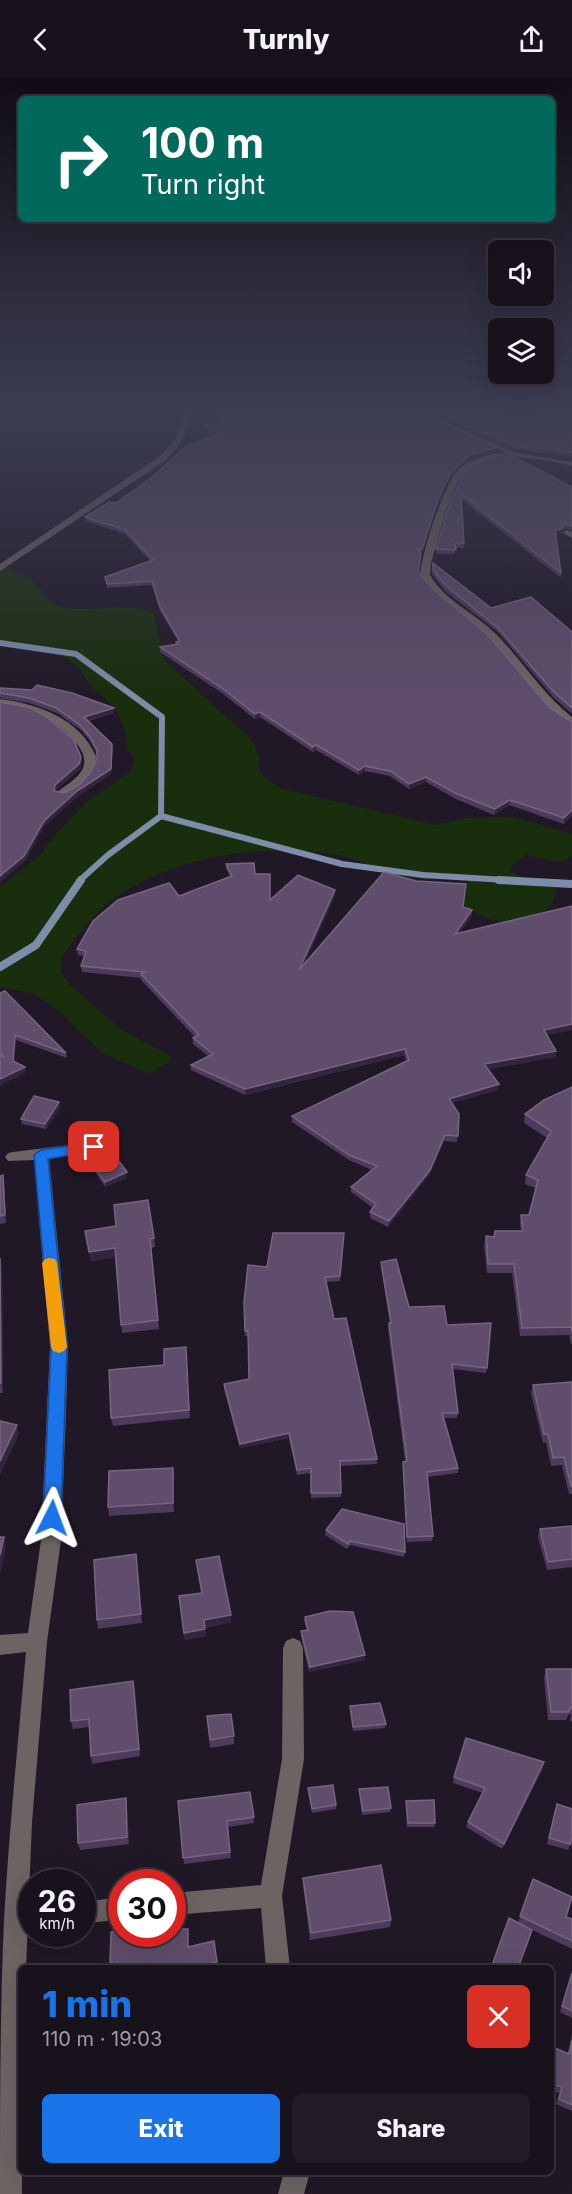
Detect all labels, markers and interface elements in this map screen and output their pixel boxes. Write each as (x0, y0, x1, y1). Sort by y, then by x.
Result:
icon: back (24, 23, 57, 56)
text: Turnly (243, 23, 329, 56)
icon: share (515, 23, 548, 56)
text: 100 m (141, 117, 264, 168)
icon: right (42, 120, 120, 198)
text: Turn right (141, 168, 265, 201)
map controls (488, 240, 554, 384)
button: sound (488, 240, 554, 306)
button: layers (488, 318, 554, 384)
pin (68, 1121, 119, 1172)
icon: arrive (77, 1130, 110, 1163)
position arrow (20, 1486, 84, 1550)
speed limit sign: 30 (108, 1869, 186, 1947)
text: 26 (38, 1883, 76, 1919)
text: km/h (39, 1914, 75, 1933)
text: 1 min (42, 1982, 132, 2026)
button: close (467, 1985, 530, 2048)
text: 110 m · 19:03 (42, 2027, 162, 2051)
button: Exit (42, 2094, 280, 2163)
button: Share (292, 2094, 530, 2163)

